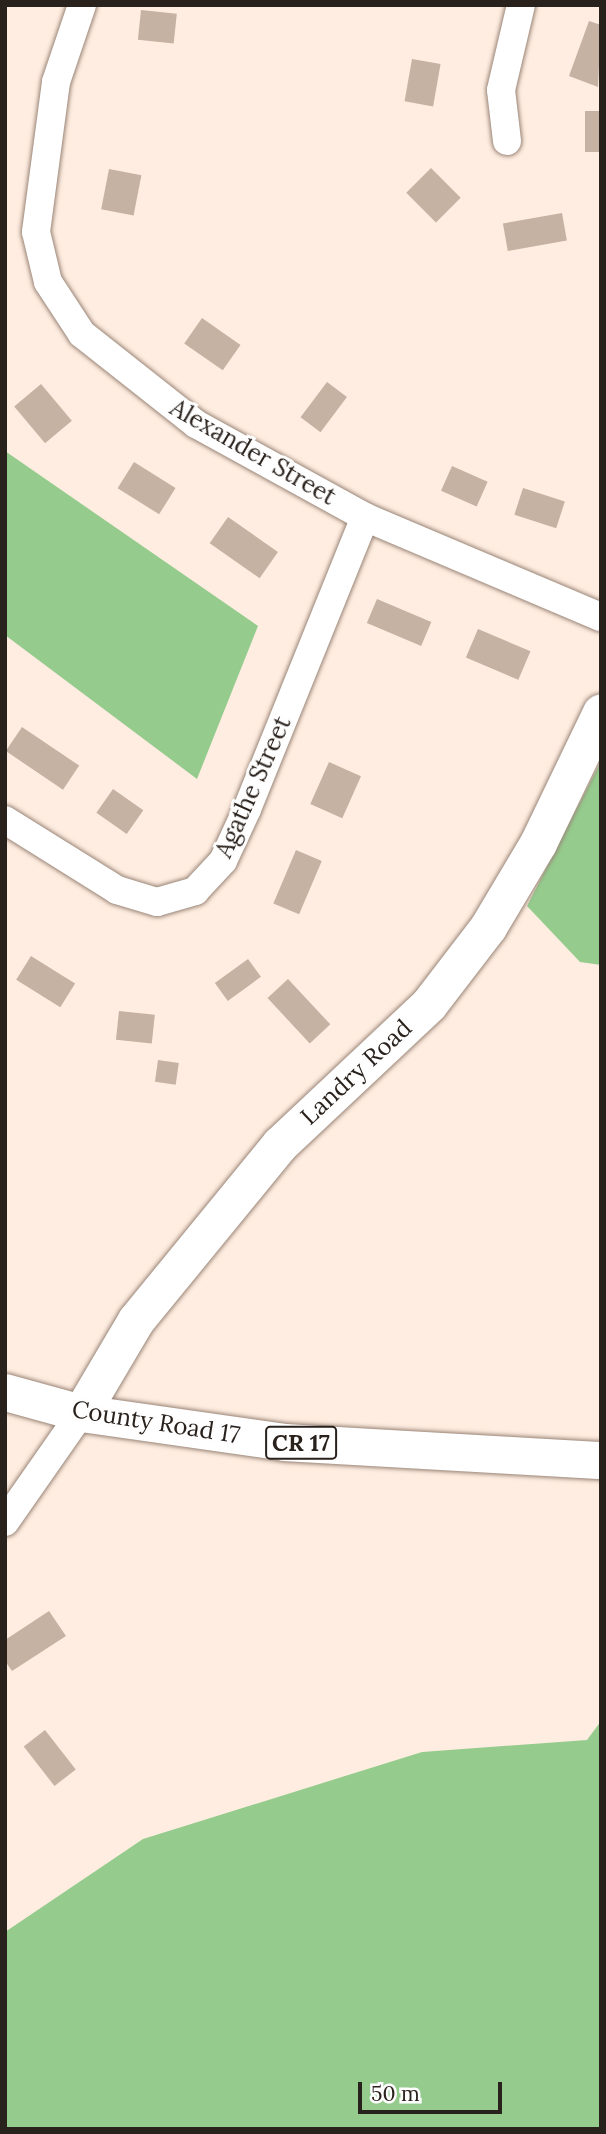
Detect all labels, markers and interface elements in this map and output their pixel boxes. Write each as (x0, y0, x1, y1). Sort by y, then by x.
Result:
street label: Alexander Street (165, 393, 341, 511)
street label: Agathe Street (209, 712, 297, 862)
street label: Landry Road (295, 1013, 417, 1131)
street label: County Road 17 (70, 1395, 242, 1449)
road number: CR 17 (264, 1424, 338, 1462)
scale bar (361, 2068, 504, 2112)
text: 50 m (371, 2080, 420, 2107)

